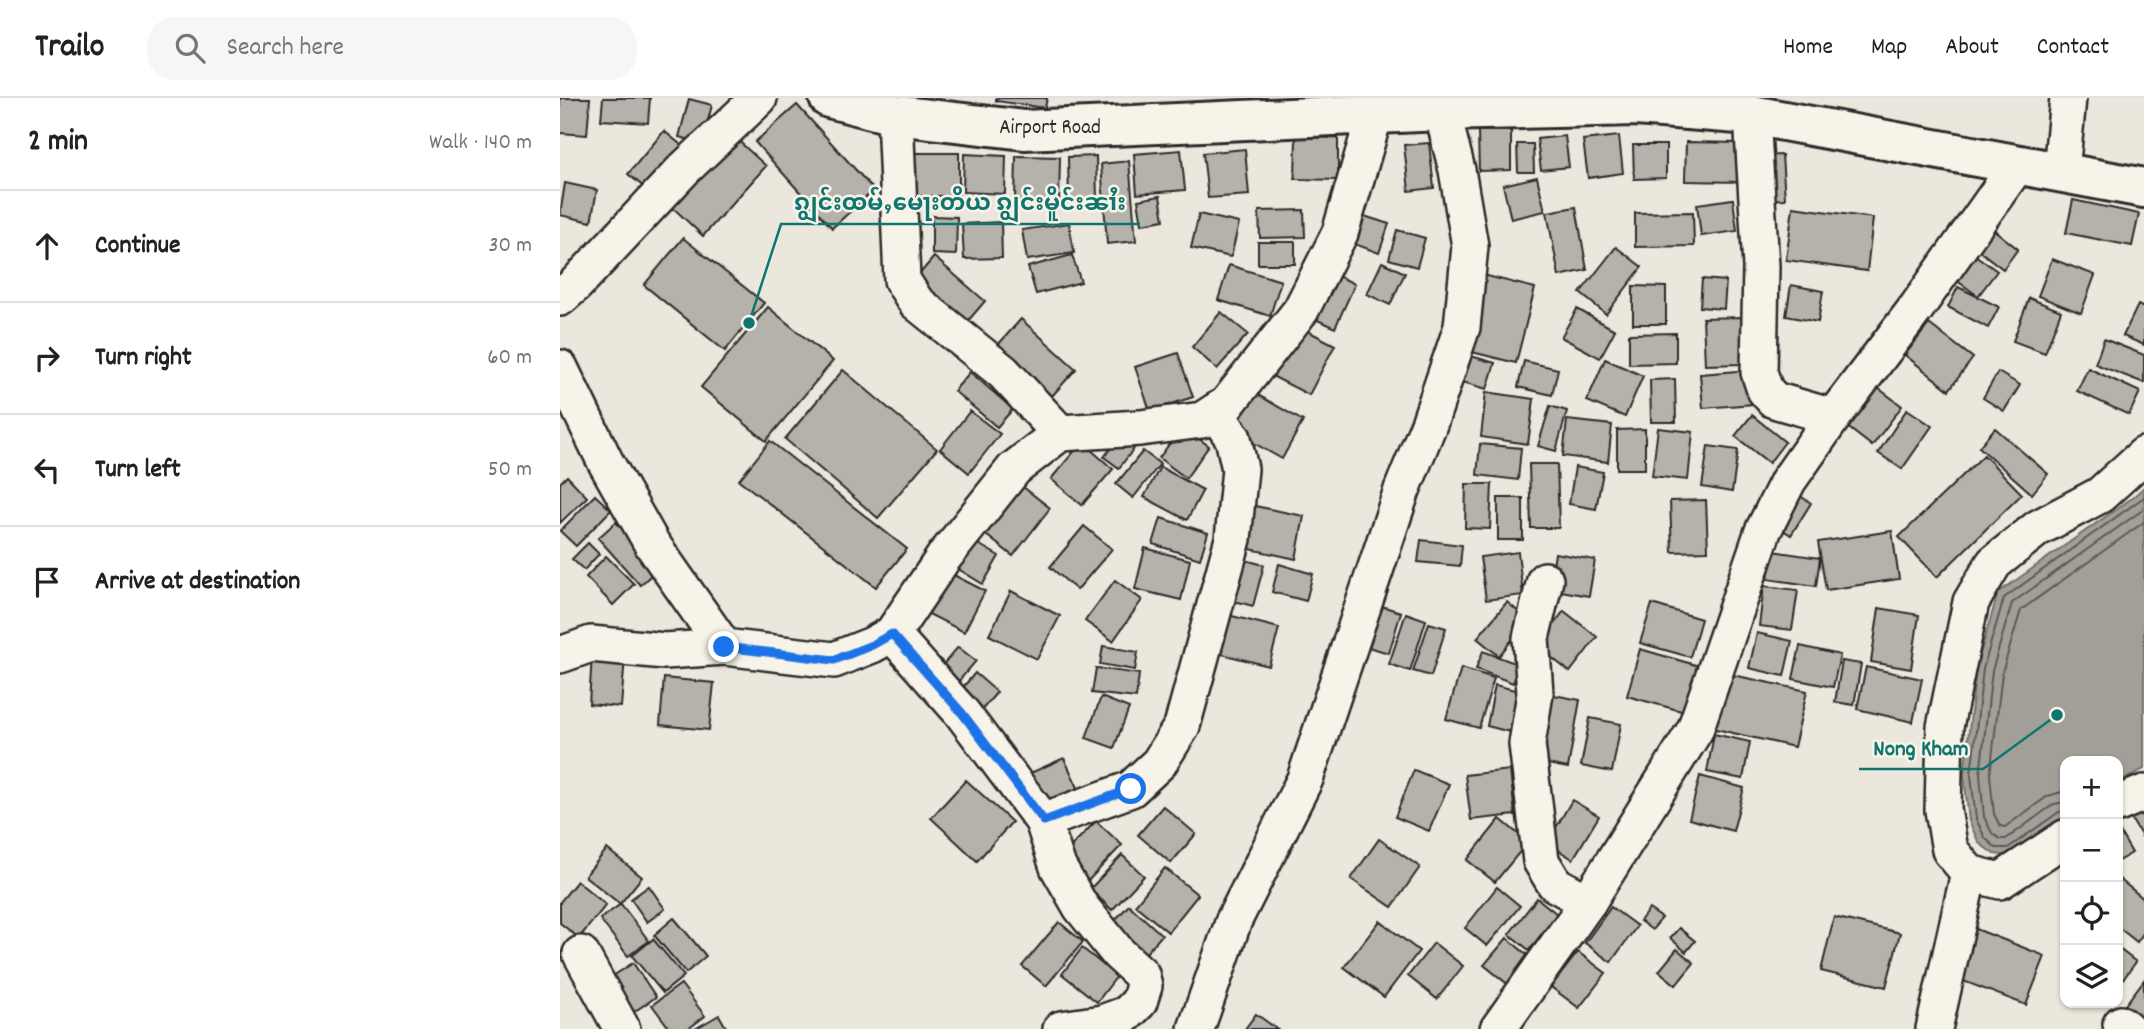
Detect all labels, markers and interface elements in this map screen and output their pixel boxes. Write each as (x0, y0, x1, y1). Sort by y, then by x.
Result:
search box (147, 17, 637, 80)
text: Trailo (35, 25, 105, 72)
icon: search (171, 29, 209, 67)
text: Search here (227, 30, 344, 67)
text: Home (1783, 31, 1833, 65)
text: Map (1871, 31, 1907, 65)
text: About (1945, 31, 1999, 65)
text: Contact (2037, 31, 2109, 65)
street label: Airport Road (999, 114, 1101, 144)
text: 2 min (28, 122, 88, 165)
text: Walk · 140 m (429, 127, 532, 160)
callout: ၵျွင်းထမ်ႇမေႃးတိယ ၵျွင်းမိူင်းၼၢႆး (781, 180, 1140, 224)
text: ၵျွင်းထမ်ႇမေႃးတိယ ၵျွင်းမိူင်းၼၢႆး (794, 186, 1126, 223)
icon: ahead (28, 227, 66, 265)
text: Continue (95, 228, 180, 265)
text: 30 m (488, 230, 532, 263)
icon: right (28, 339, 66, 377)
text: Turn right (95, 340, 192, 377)
text: 60 m (487, 342, 532, 375)
icon: left (28, 451, 66, 489)
text: Turn left (95, 452, 181, 489)
text: 50 m (488, 454, 532, 487)
icon: arrive (28, 563, 66, 601)
text: Arrive at destination (95, 564, 300, 601)
route end (708, 631, 739, 662)
callout: Nong Kham (1859, 725, 1983, 769)
text: Nong Kham (1873, 734, 1969, 767)
map controls (2060, 756, 2123, 1008)
button: + (2060, 756, 2123, 819)
route start (1115, 773, 1146, 804)
button: − (2060, 819, 2123, 882)
button: locate (2060, 882, 2123, 945)
button: layers (2060, 945, 2123, 1008)

